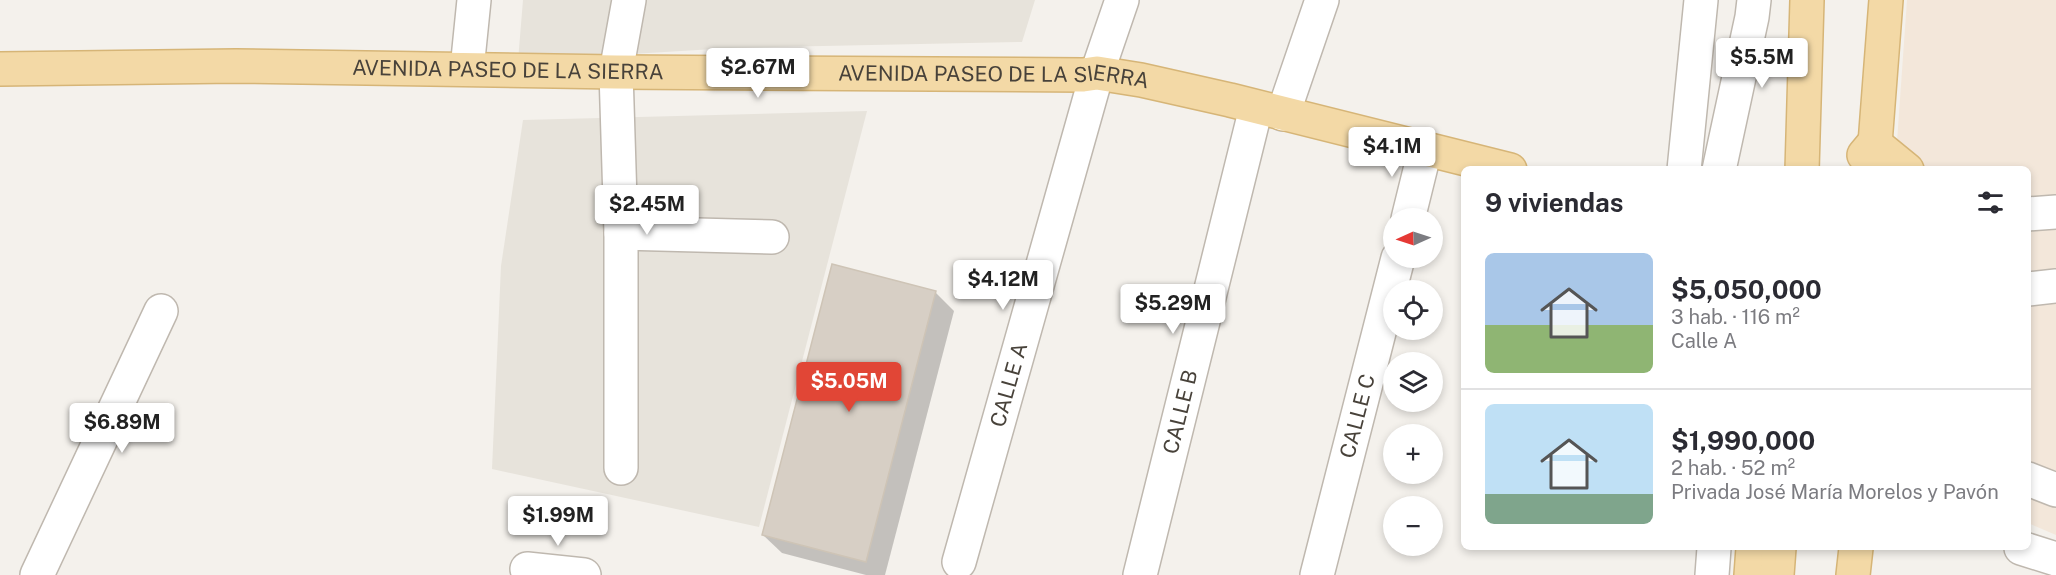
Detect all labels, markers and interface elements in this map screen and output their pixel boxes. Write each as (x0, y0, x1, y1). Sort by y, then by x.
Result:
pin: $5.5M (1720, 38, 1804, 89)
text: $5.5M (1730, 45, 1794, 69)
pin: $2.67M (709, 48, 807, 99)
street label: AVENIDA PASEO DE LA SIERRA (352, 55, 664, 84)
text: $2.67M (720, 55, 796, 79)
street label: AVENIDA PASEO DE LA SIERRA (838, 60, 1152, 93)
pin: $4.1M (1350, 127, 1434, 178)
text: $4.1M (1362, 134, 1422, 158)
pin: $2.45M (598, 185, 696, 236)
icon: filters (1974, 186, 2007, 219)
text: 9 viviendas (1485, 187, 1623, 218)
text: $2.45M (609, 192, 685, 216)
north arrow (1383, 208, 1443, 268)
map controls (1383, 208, 1443, 556)
pin: $4.12M (954, 260, 1052, 311)
text: $4.12M (967, 267, 1039, 291)
text: $5,050,000 (1671, 274, 1822, 305)
icon: home (1533, 277, 1605, 349)
button: locate (1383, 280, 1443, 340)
pin: $5.29M (1124, 284, 1222, 335)
text: $5.29M (1134, 291, 1212, 315)
text: 3 hab. · 116 m² (1671, 305, 1800, 329)
text: Calle A (1671, 329, 1737, 353)
street label: CALLE A (985, 340, 1032, 430)
button: layers (1383, 352, 1443, 412)
pin: $5.05M (800, 362, 898, 413)
street label: CALLE B (1158, 367, 1202, 456)
text: $5.05M (810, 369, 888, 393)
street label: CALLE C (1334, 371, 1380, 461)
pin: $6.89M (73, 403, 171, 454)
text: $6.89M (83, 410, 161, 434)
button: + (1383, 424, 1443, 484)
text: $1,990,000 (1671, 425, 1815, 456)
icon: home (1533, 428, 1605, 500)
text: 2 hab. · 52 m² (1671, 456, 1795, 480)
text: Privada José María Morelos y Pavón (1671, 480, 1999, 504)
pin: $1.99M (509, 496, 607, 547)
button: − (1383, 496, 1443, 556)
text: $1.99M (522, 503, 594, 527)

